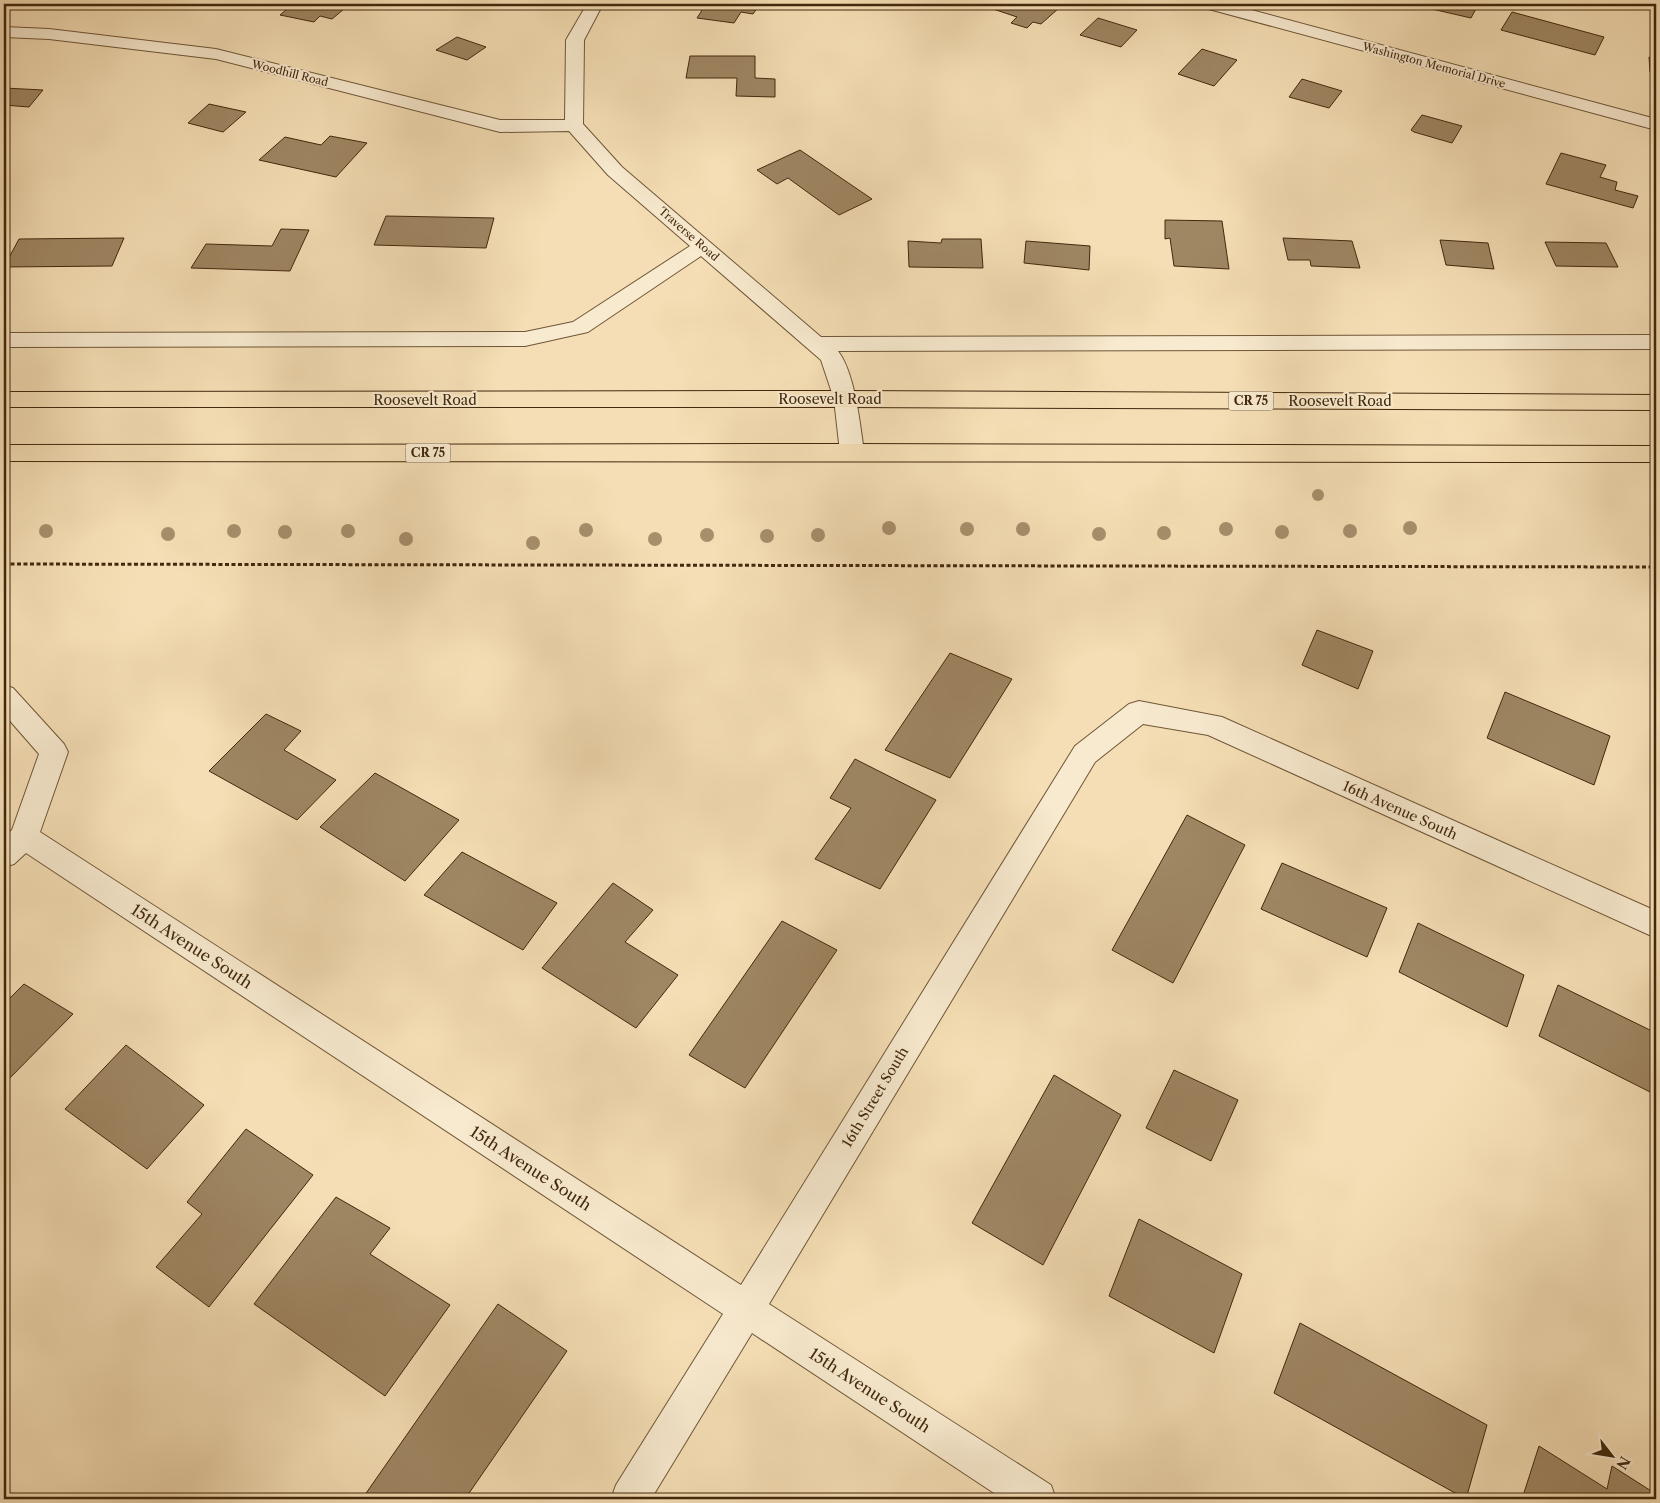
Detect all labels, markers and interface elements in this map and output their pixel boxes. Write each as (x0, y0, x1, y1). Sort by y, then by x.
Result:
street label: Washington Memorial Drive (1360, 39, 1507, 91)
street label: Woodhill Road (249, 57, 330, 89)
street label: Traverse Road (656, 204, 722, 264)
street label: Roosevelt Road (778, 390, 882, 408)
street label: Roosevelt Road (373, 391, 477, 409)
road number: CR 75 (1228, 392, 1274, 411)
street label: Roosevelt Road (1288, 392, 1392, 410)
road number: CR 75 (406, 443, 450, 462)
street label: 16th Avenue South (1340, 777, 1460, 843)
street label: 15th Avenue South (128, 899, 256, 993)
street label: 16th Street South (838, 1043, 912, 1151)
street label: 15th Avenue South (467, 1121, 595, 1215)
street label: 15th Avenue South (806, 1343, 934, 1437)
north arrow (1588, 1430, 1638, 1480)
text: N (1612, 1453, 1634, 1473)

